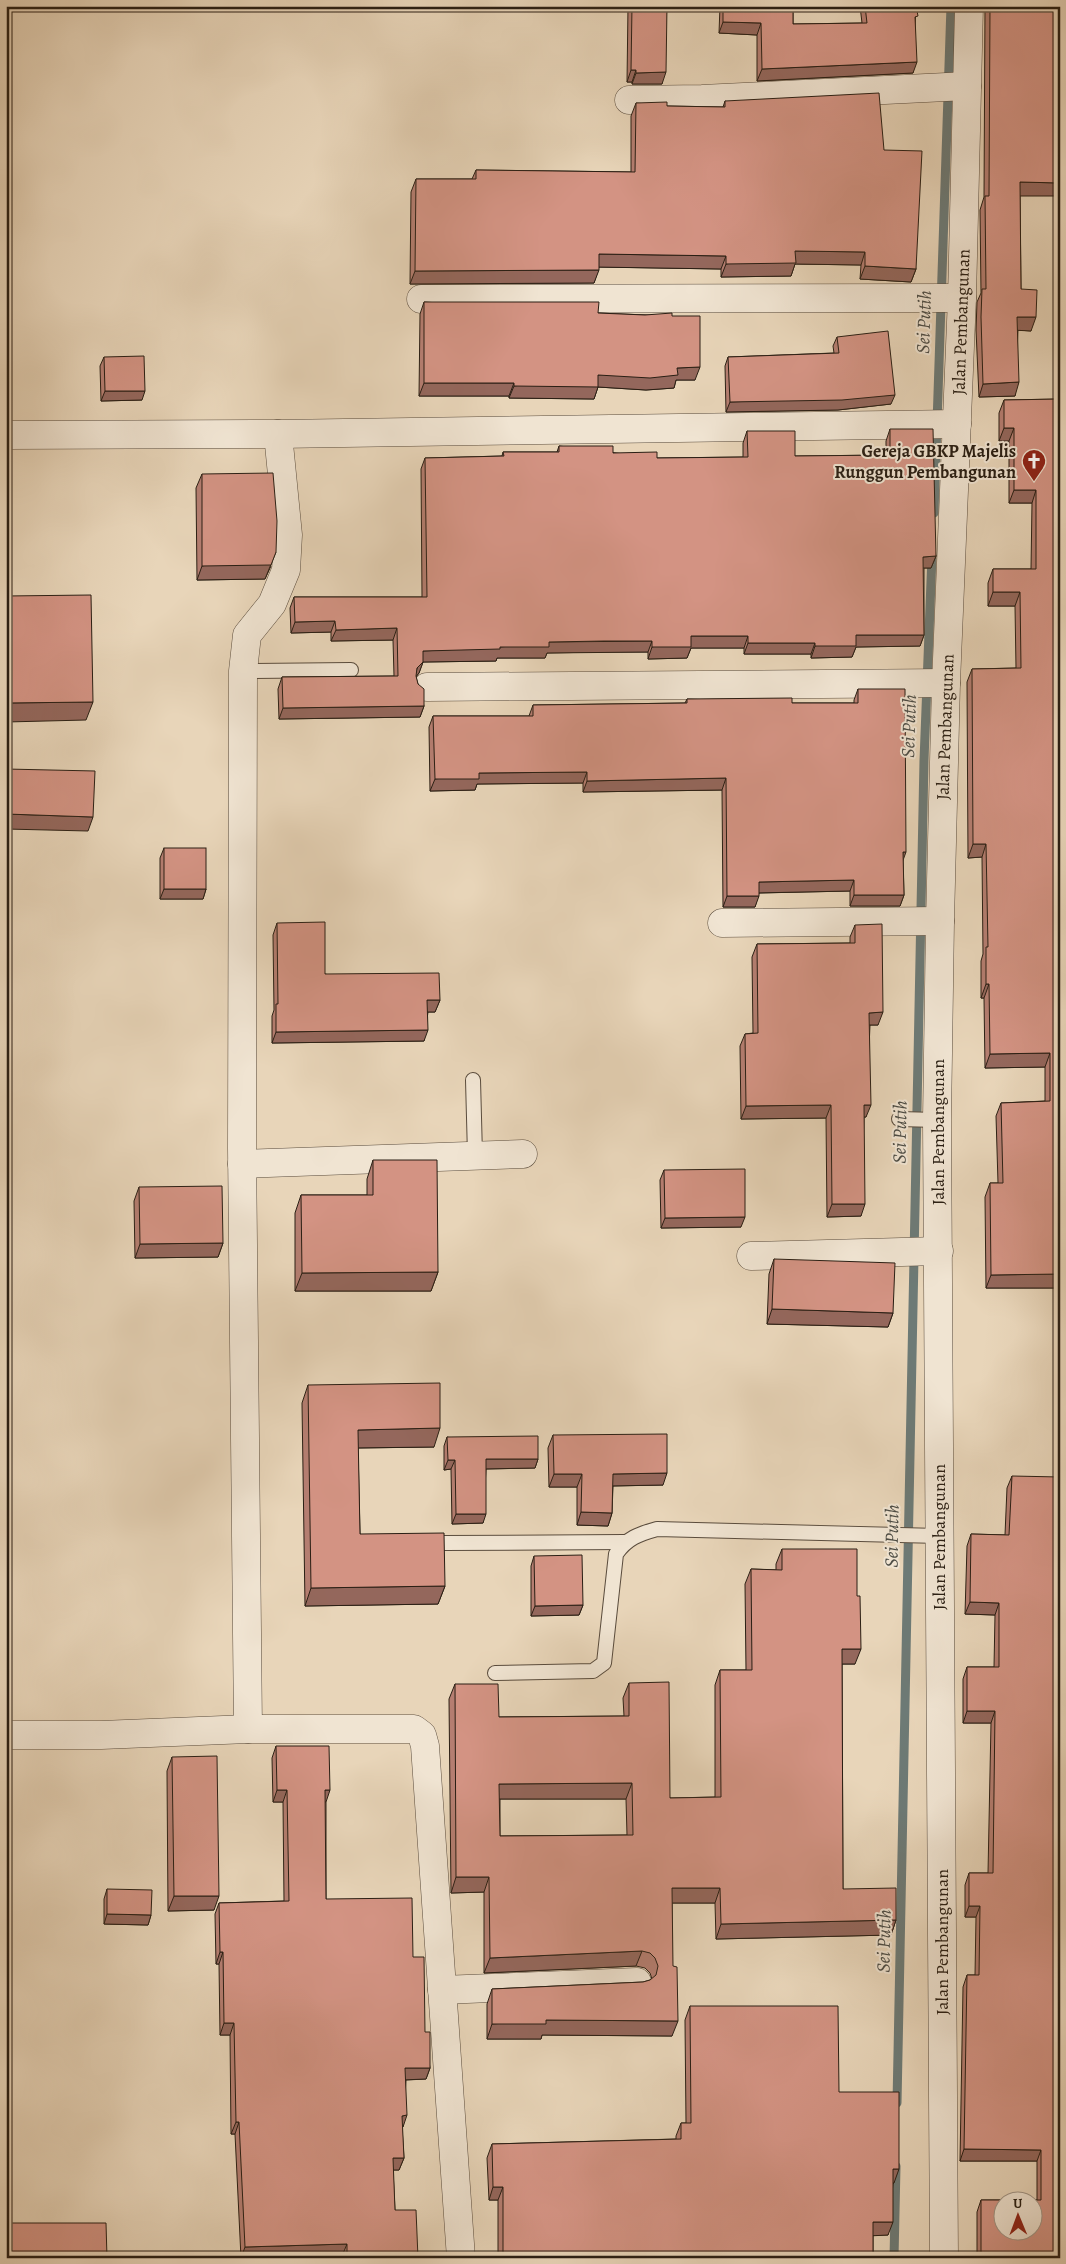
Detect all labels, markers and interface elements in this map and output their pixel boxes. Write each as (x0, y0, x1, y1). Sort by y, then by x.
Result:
street label: Jalan Pembangunan (946, 248, 976, 396)
water label: Sei Putih (910, 290, 938, 354)
place label: Gereja GBKP Majelis Runggun Pembangunan (834, 439, 1016, 484)
church icon: Gereja GBKP Majelis Runggun Pembangunan (1021, 448, 1047, 482)
street label: Jalan Pembangunan (930, 653, 960, 801)
water label: Sei Putih (895, 694, 923, 758)
street label: Jalan Pembangunan (926, 1059, 950, 1205)
water label: Sei Putih (886, 1100, 914, 1164)
street label: Jalan Pembangunan (927, 1464, 951, 1610)
water label: Sei Putih (878, 1504, 906, 1568)
street label: Jalan Pembangunan (930, 1869, 954, 2015)
water label: Sei Putih (870, 1909, 898, 1973)
north arrow (994, 2192, 1044, 2242)
text: U (1013, 2194, 1023, 2213)

